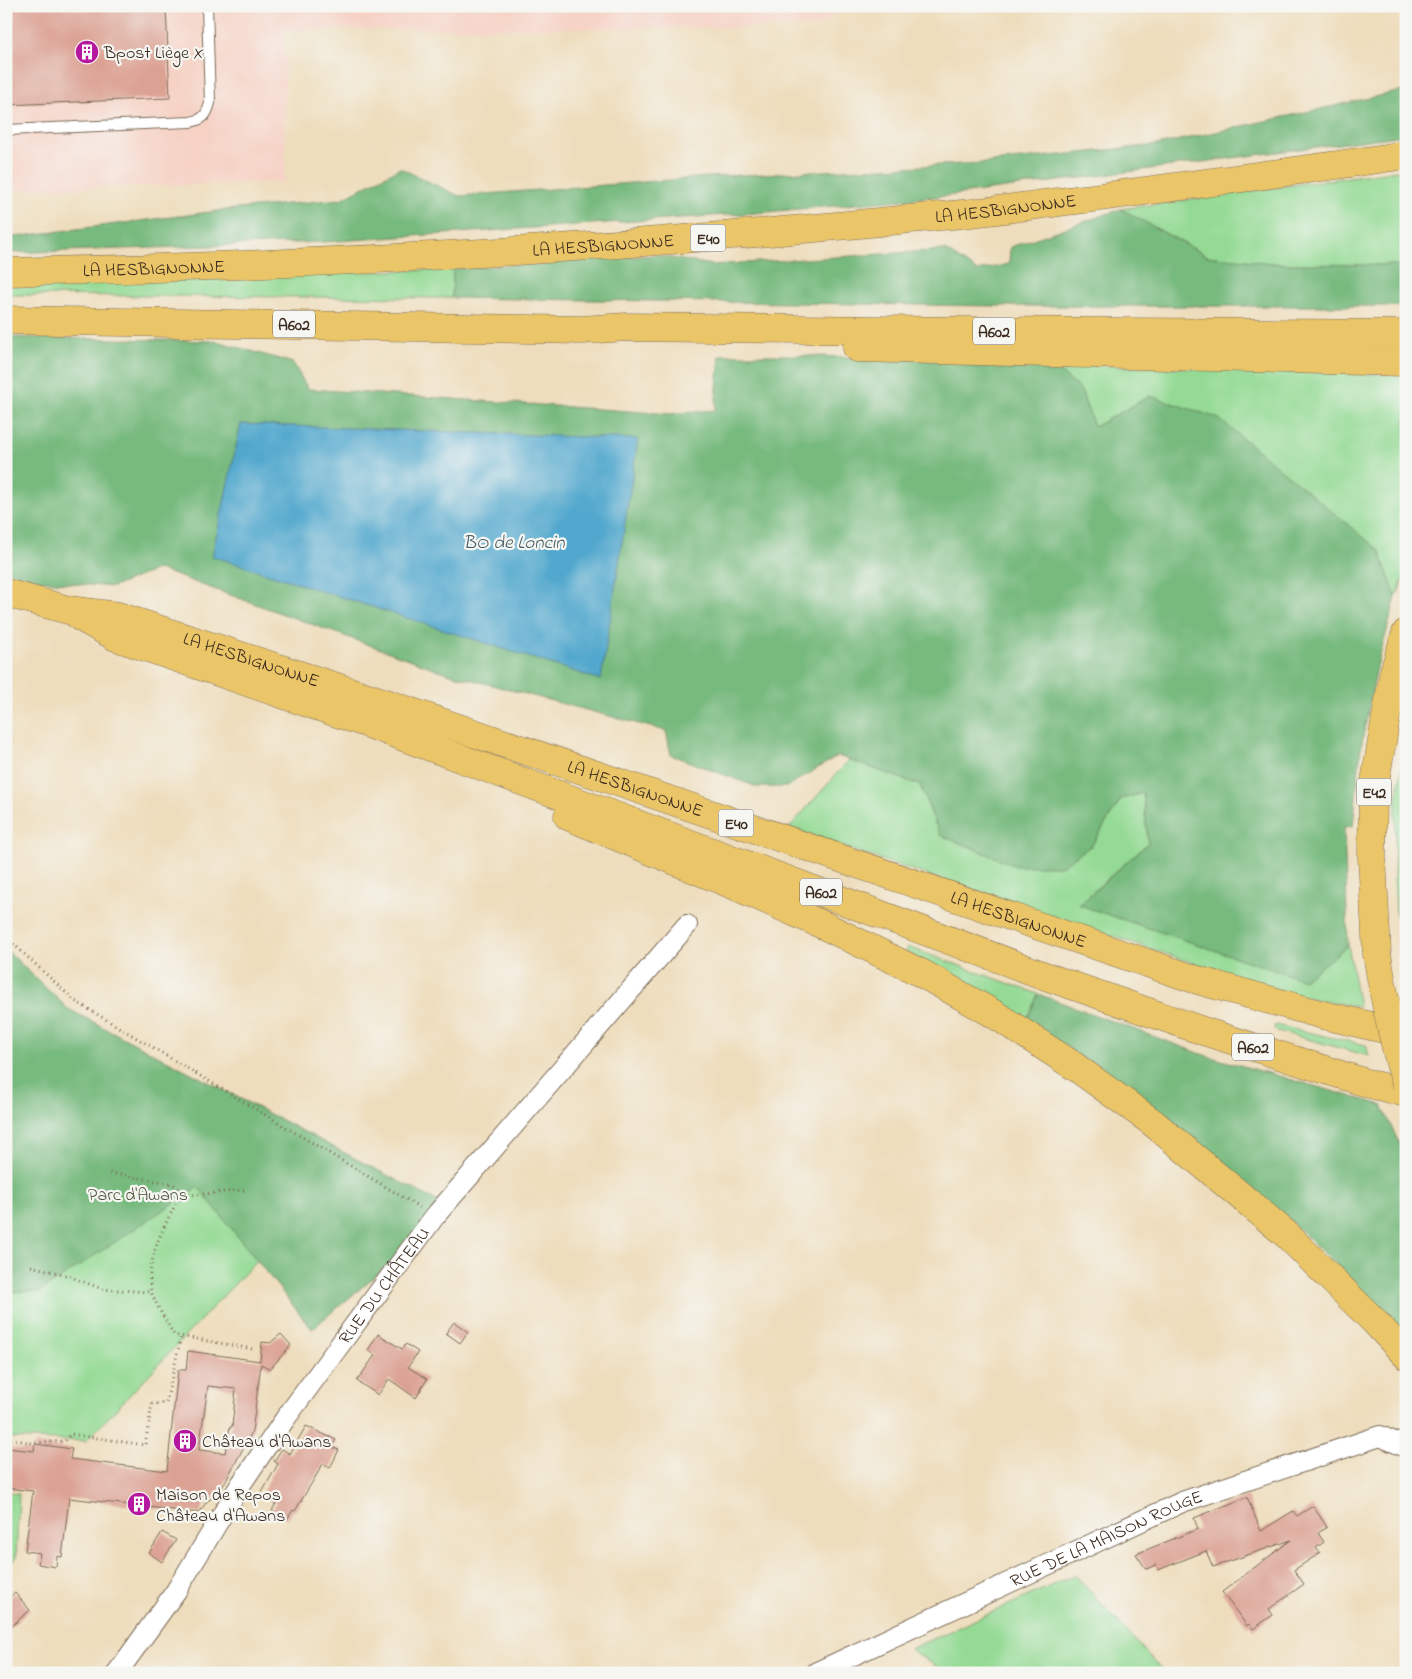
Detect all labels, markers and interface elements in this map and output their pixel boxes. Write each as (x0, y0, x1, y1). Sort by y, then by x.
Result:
building icon: Bpost Liège X (74, 39, 100, 65)
place label: Bpost Liège X (103, 41, 204, 68)
street label: LA HESBIGNONNE (934, 189, 1078, 232)
road number: E40 (690, 224, 726, 252)
street label: LA HESBIGNONNE (532, 229, 675, 265)
street label: LA HESBIGNONNE (83, 255, 226, 285)
road number: A602 (273, 310, 315, 338)
road number: A602 (973, 318, 1015, 344)
water label: BO de Loncin (463, 530, 565, 557)
street label: LA HESBIGNONNE (179, 627, 323, 696)
street label: LA HESBIGNONNE (563, 755, 706, 825)
road number: E42 (1356, 779, 1392, 806)
road number: E40 (718, 810, 754, 836)
road number: A602 (800, 879, 842, 906)
street label: LA HESBIGNONNE (947, 886, 1090, 956)
road number: A602 (1232, 1034, 1274, 1060)
park label: Parc d'Awans (88, 1183, 188, 1209)
street label: RUE DU CHÂTEAU (333, 1222, 438, 1351)
building icon: Château d'Awans (172, 1428, 198, 1454)
place label: Château d'Awans (202, 1430, 331, 1456)
place label: Maison de Repos Château d'Awans (156, 1483, 285, 1530)
street label: RUE DE LA MAISON ROUGE (1006, 1485, 1207, 1595)
building icon: Maison de Repos Château d'Awans (126, 1491, 152, 1517)

